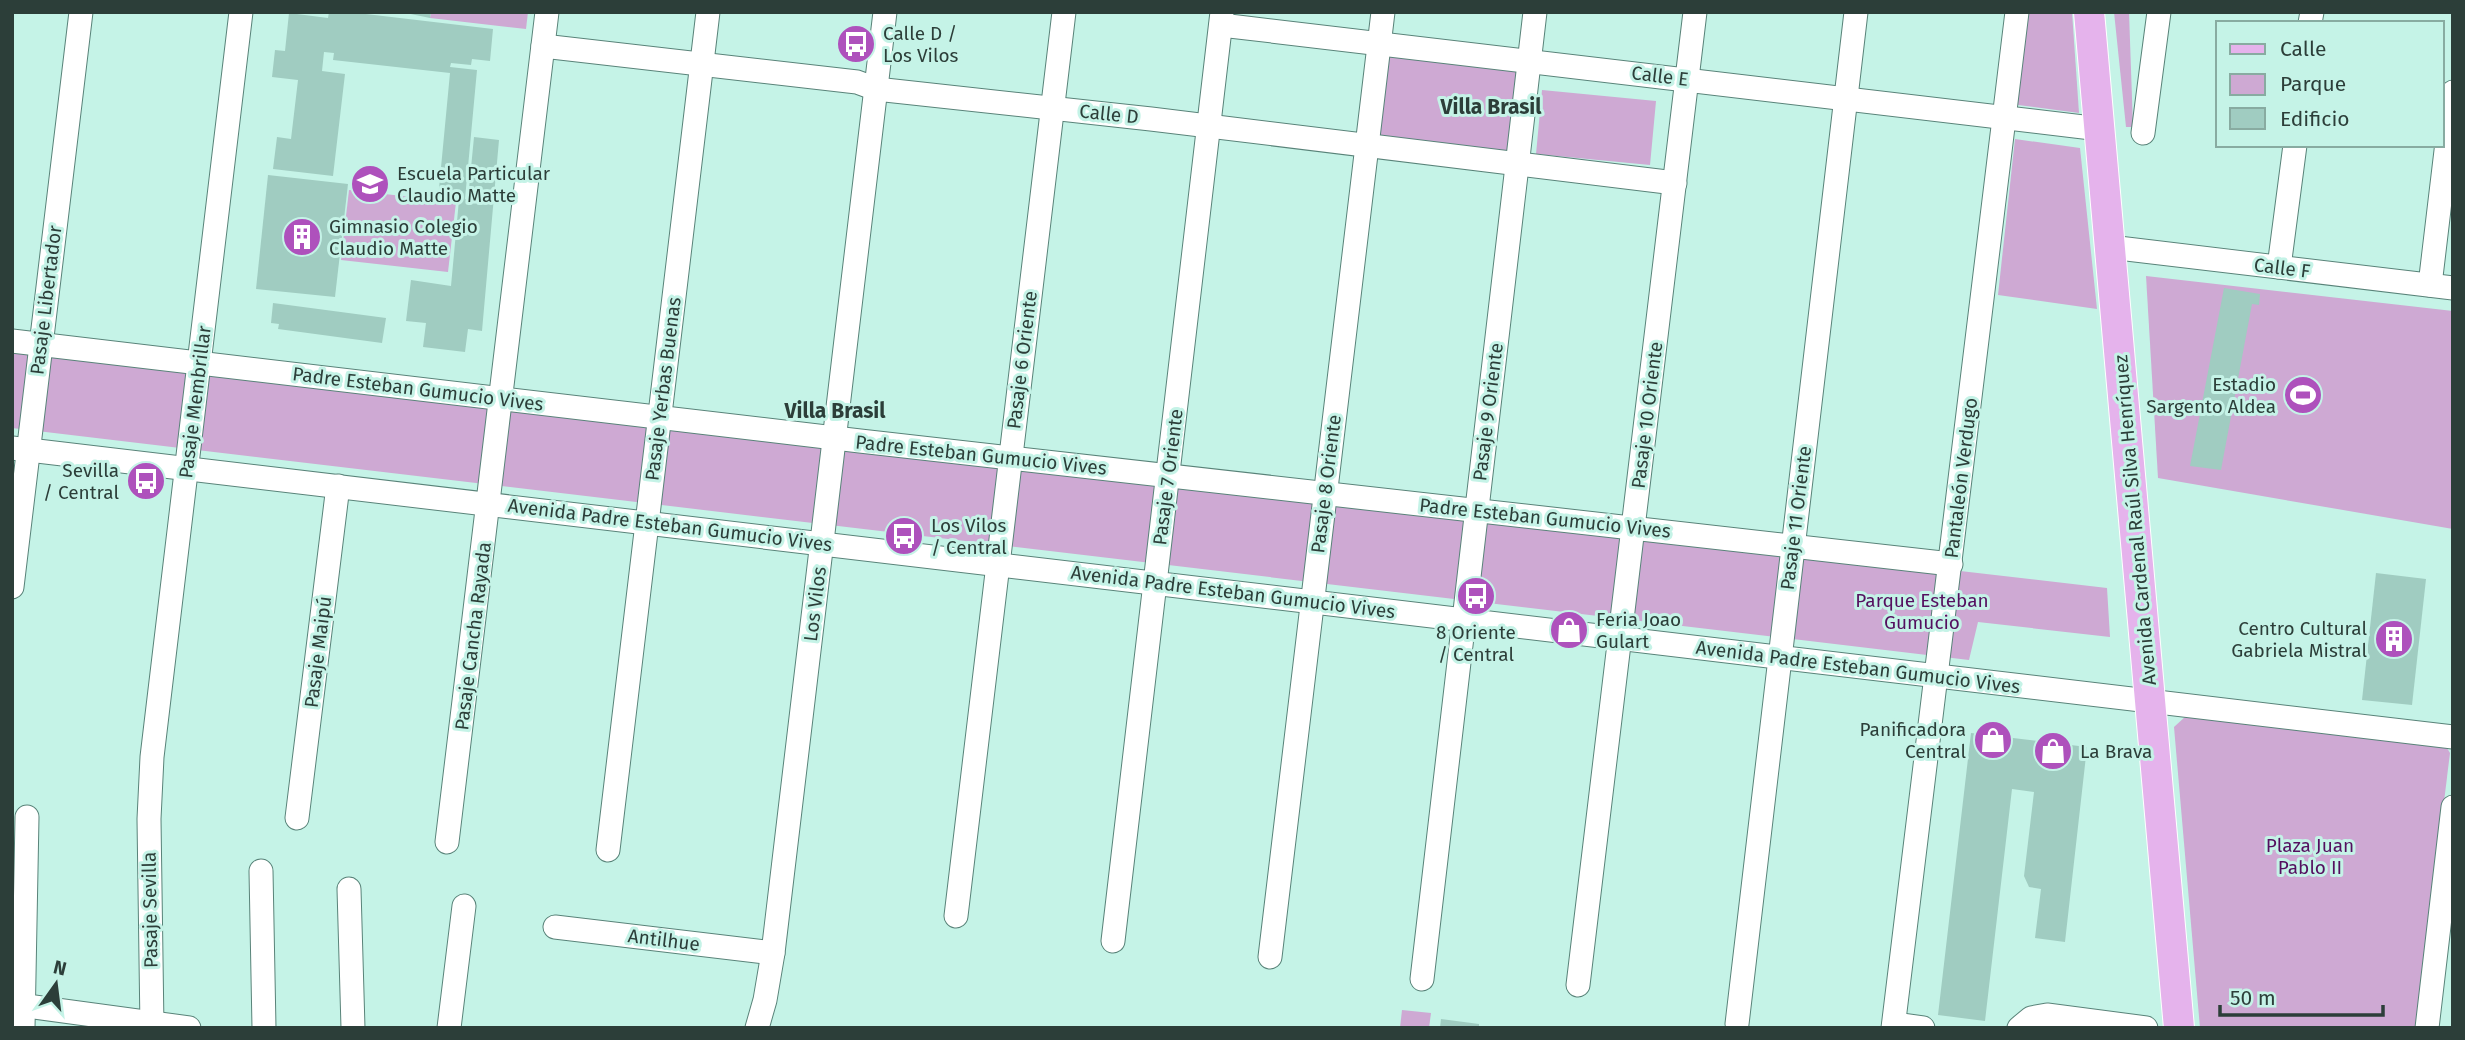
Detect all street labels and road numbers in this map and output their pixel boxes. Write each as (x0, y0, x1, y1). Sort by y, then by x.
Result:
street label: Calle E (1630, 61, 1690, 91)
street label: Calle D (1078, 99, 1140, 129)
street label: Pasaje Libertador (25, 223, 67, 376)
street label: Calle F (2253, 253, 2311, 283)
street label: Pasaje 6 Oriente (1002, 290, 1042, 430)
street label: Pasaje Yerbas Buenas (640, 296, 686, 482)
street label: Pasaje Membrillar (174, 324, 216, 480)
street label: Pasaje 10 Oriente (1627, 340, 1667, 490)
street label: Pasaje 9 Oriente (1468, 342, 1508, 482)
street label: Avenida Cardenal Raúl Silva Henríquez (2109, 354, 2161, 686)
street label: Padre Esteban Gumucio Vives (291, 362, 545, 416)
street label: Pantaleón Verdugo (1940, 396, 1982, 560)
street label: Pasaje 7 Oriente (1148, 407, 1188, 547)
street label: Pasaje 8 Oriente (1306, 413, 1346, 555)
street label: Padre Esteban Gumucio Vives (854, 430, 1108, 480)
street label: Pasaje 11 Oriente (1776, 445, 1816, 591)
street label: Padre Esteban Gumucio Vives (1418, 493, 1672, 543)
street label: Avenida Padre Esteban Gumucio Vives (507, 494, 834, 556)
street label: Pasaje Cancha Rayada (450, 540, 496, 732)
street label: Avenida Padre Esteban Gumucio Vives (1070, 561, 1397, 623)
street label: Los Vilos (799, 565, 831, 643)
street label: Pasaje Maipú (300, 595, 336, 709)
street label: Avenida Padre Esteban Gumucio Vives (1695, 636, 2022, 698)
street label: Pasaje Sevilla (137, 852, 163, 968)
street label: Antilhue (627, 924, 701, 956)

